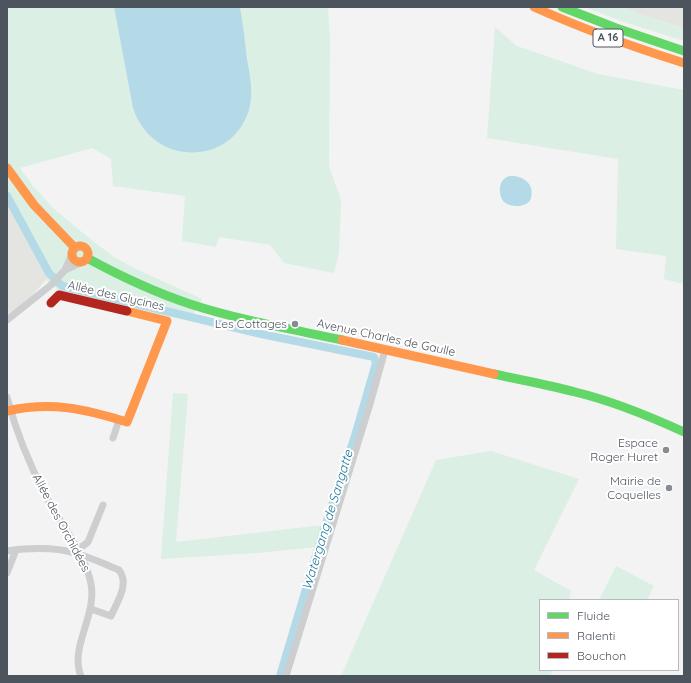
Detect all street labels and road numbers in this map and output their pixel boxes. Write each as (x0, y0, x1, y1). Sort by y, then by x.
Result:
road number: A 16 (593, 29, 623, 47)
street label: Allée des Glycines (66, 278, 166, 314)
street label: Avenue Charles de Gaulle (315, 316, 457, 360)
street label: Allée des Orchidées (29, 472, 93, 574)

